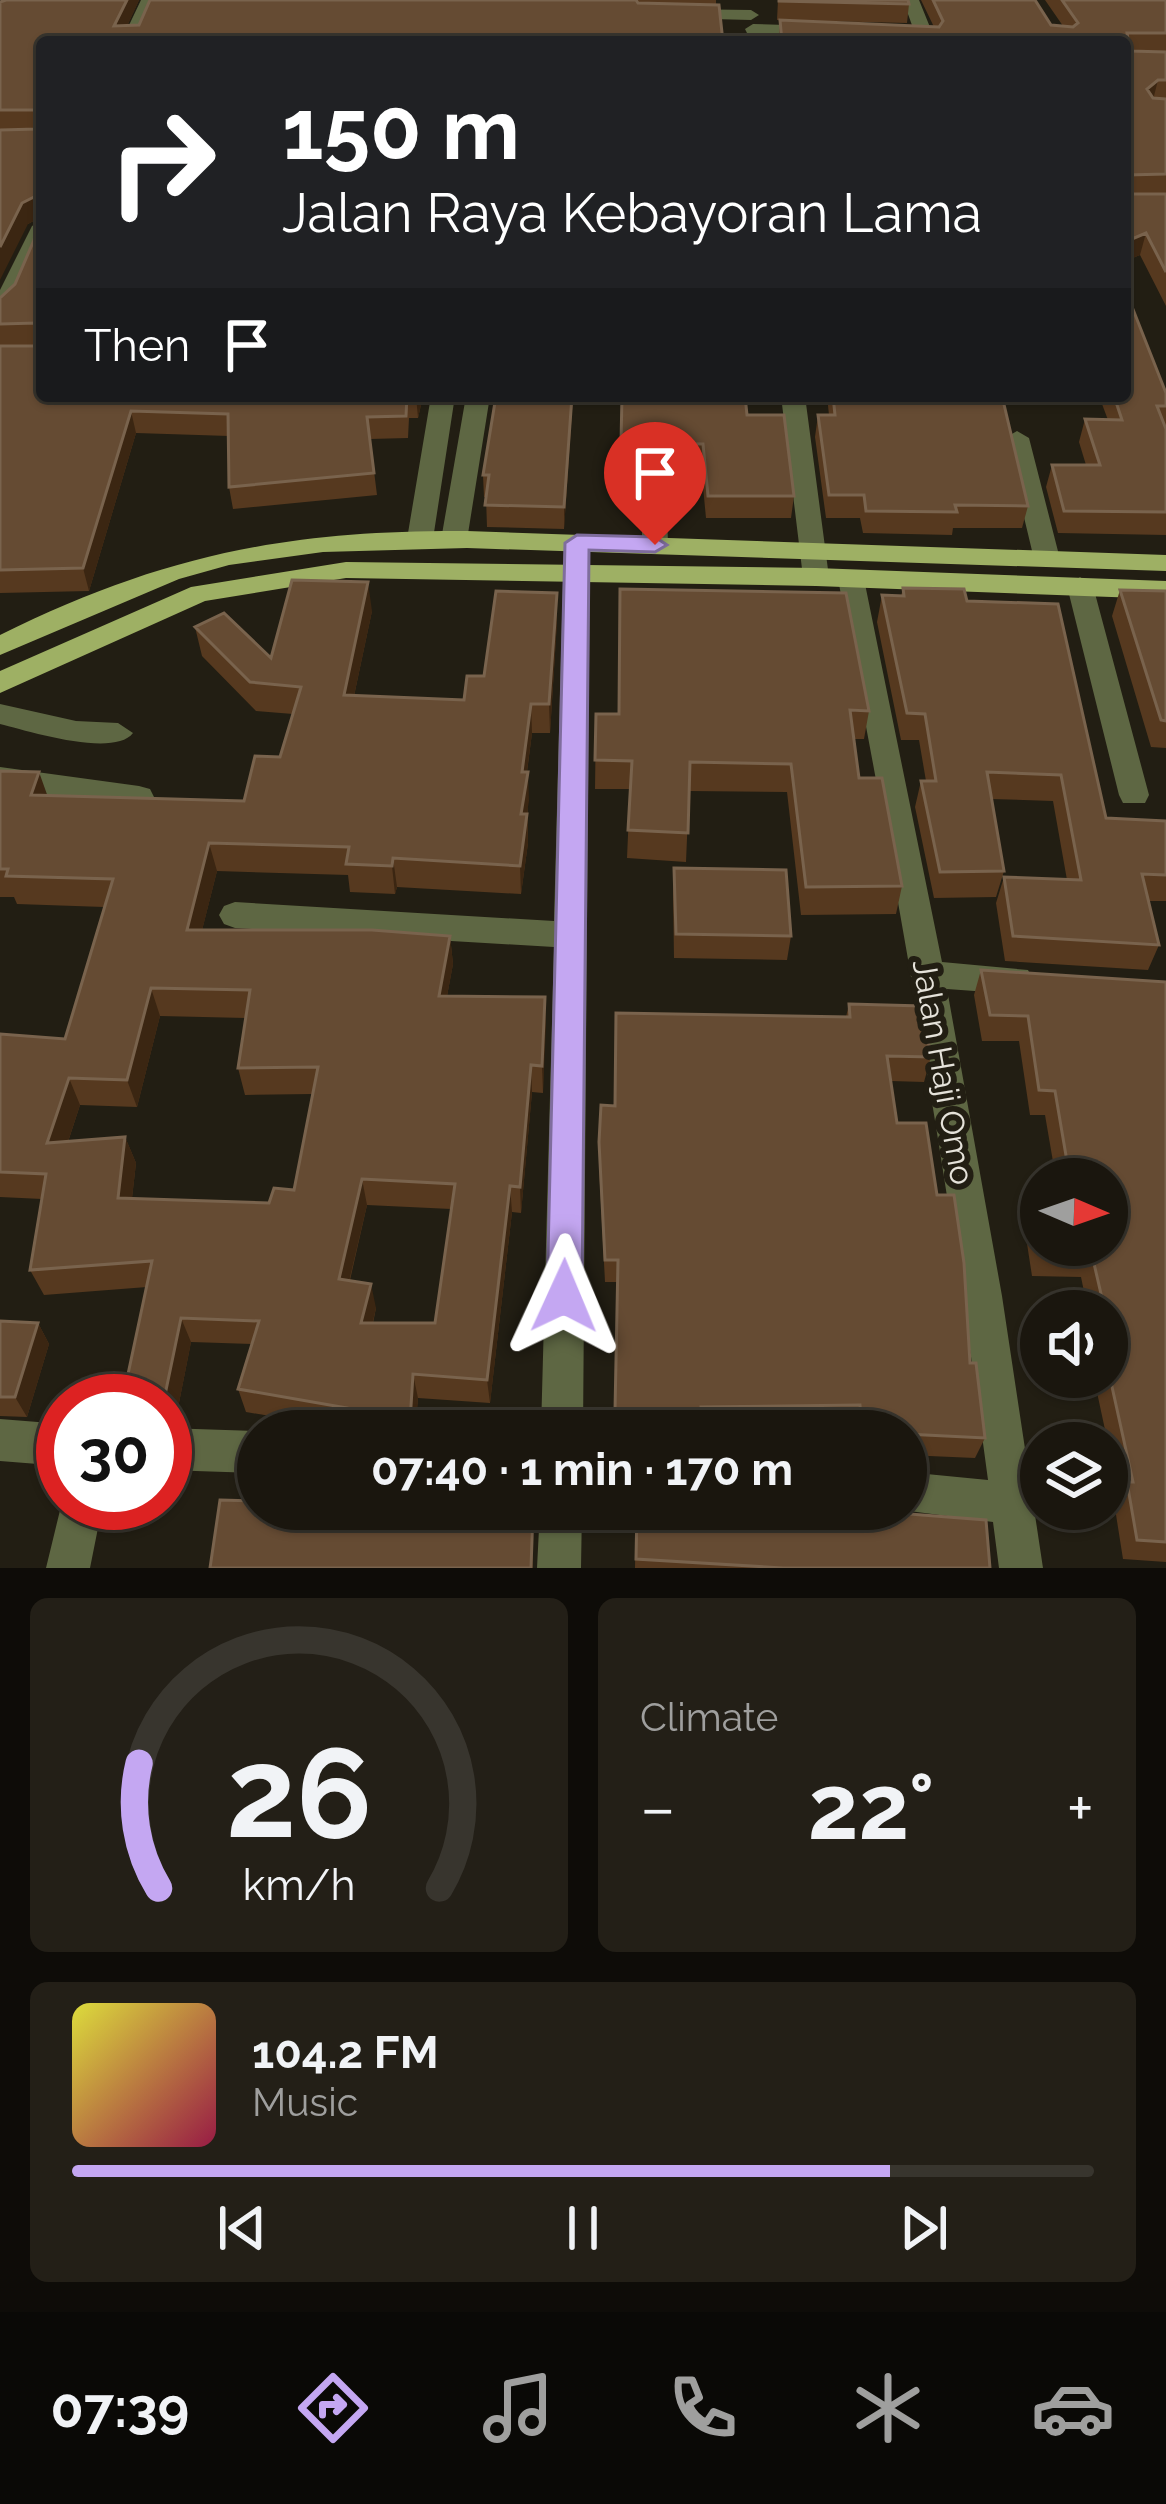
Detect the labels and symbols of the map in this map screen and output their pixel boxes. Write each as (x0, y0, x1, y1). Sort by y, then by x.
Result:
pin (604, 422, 706, 545)
street label: Jalan Haji Omo (905, 956, 983, 1188)
north arrow (1020, 1158, 1128, 1266)
position arrow (501, 1233, 627, 1359)
speed limit sign: 30 (36, 1374, 192, 1530)

